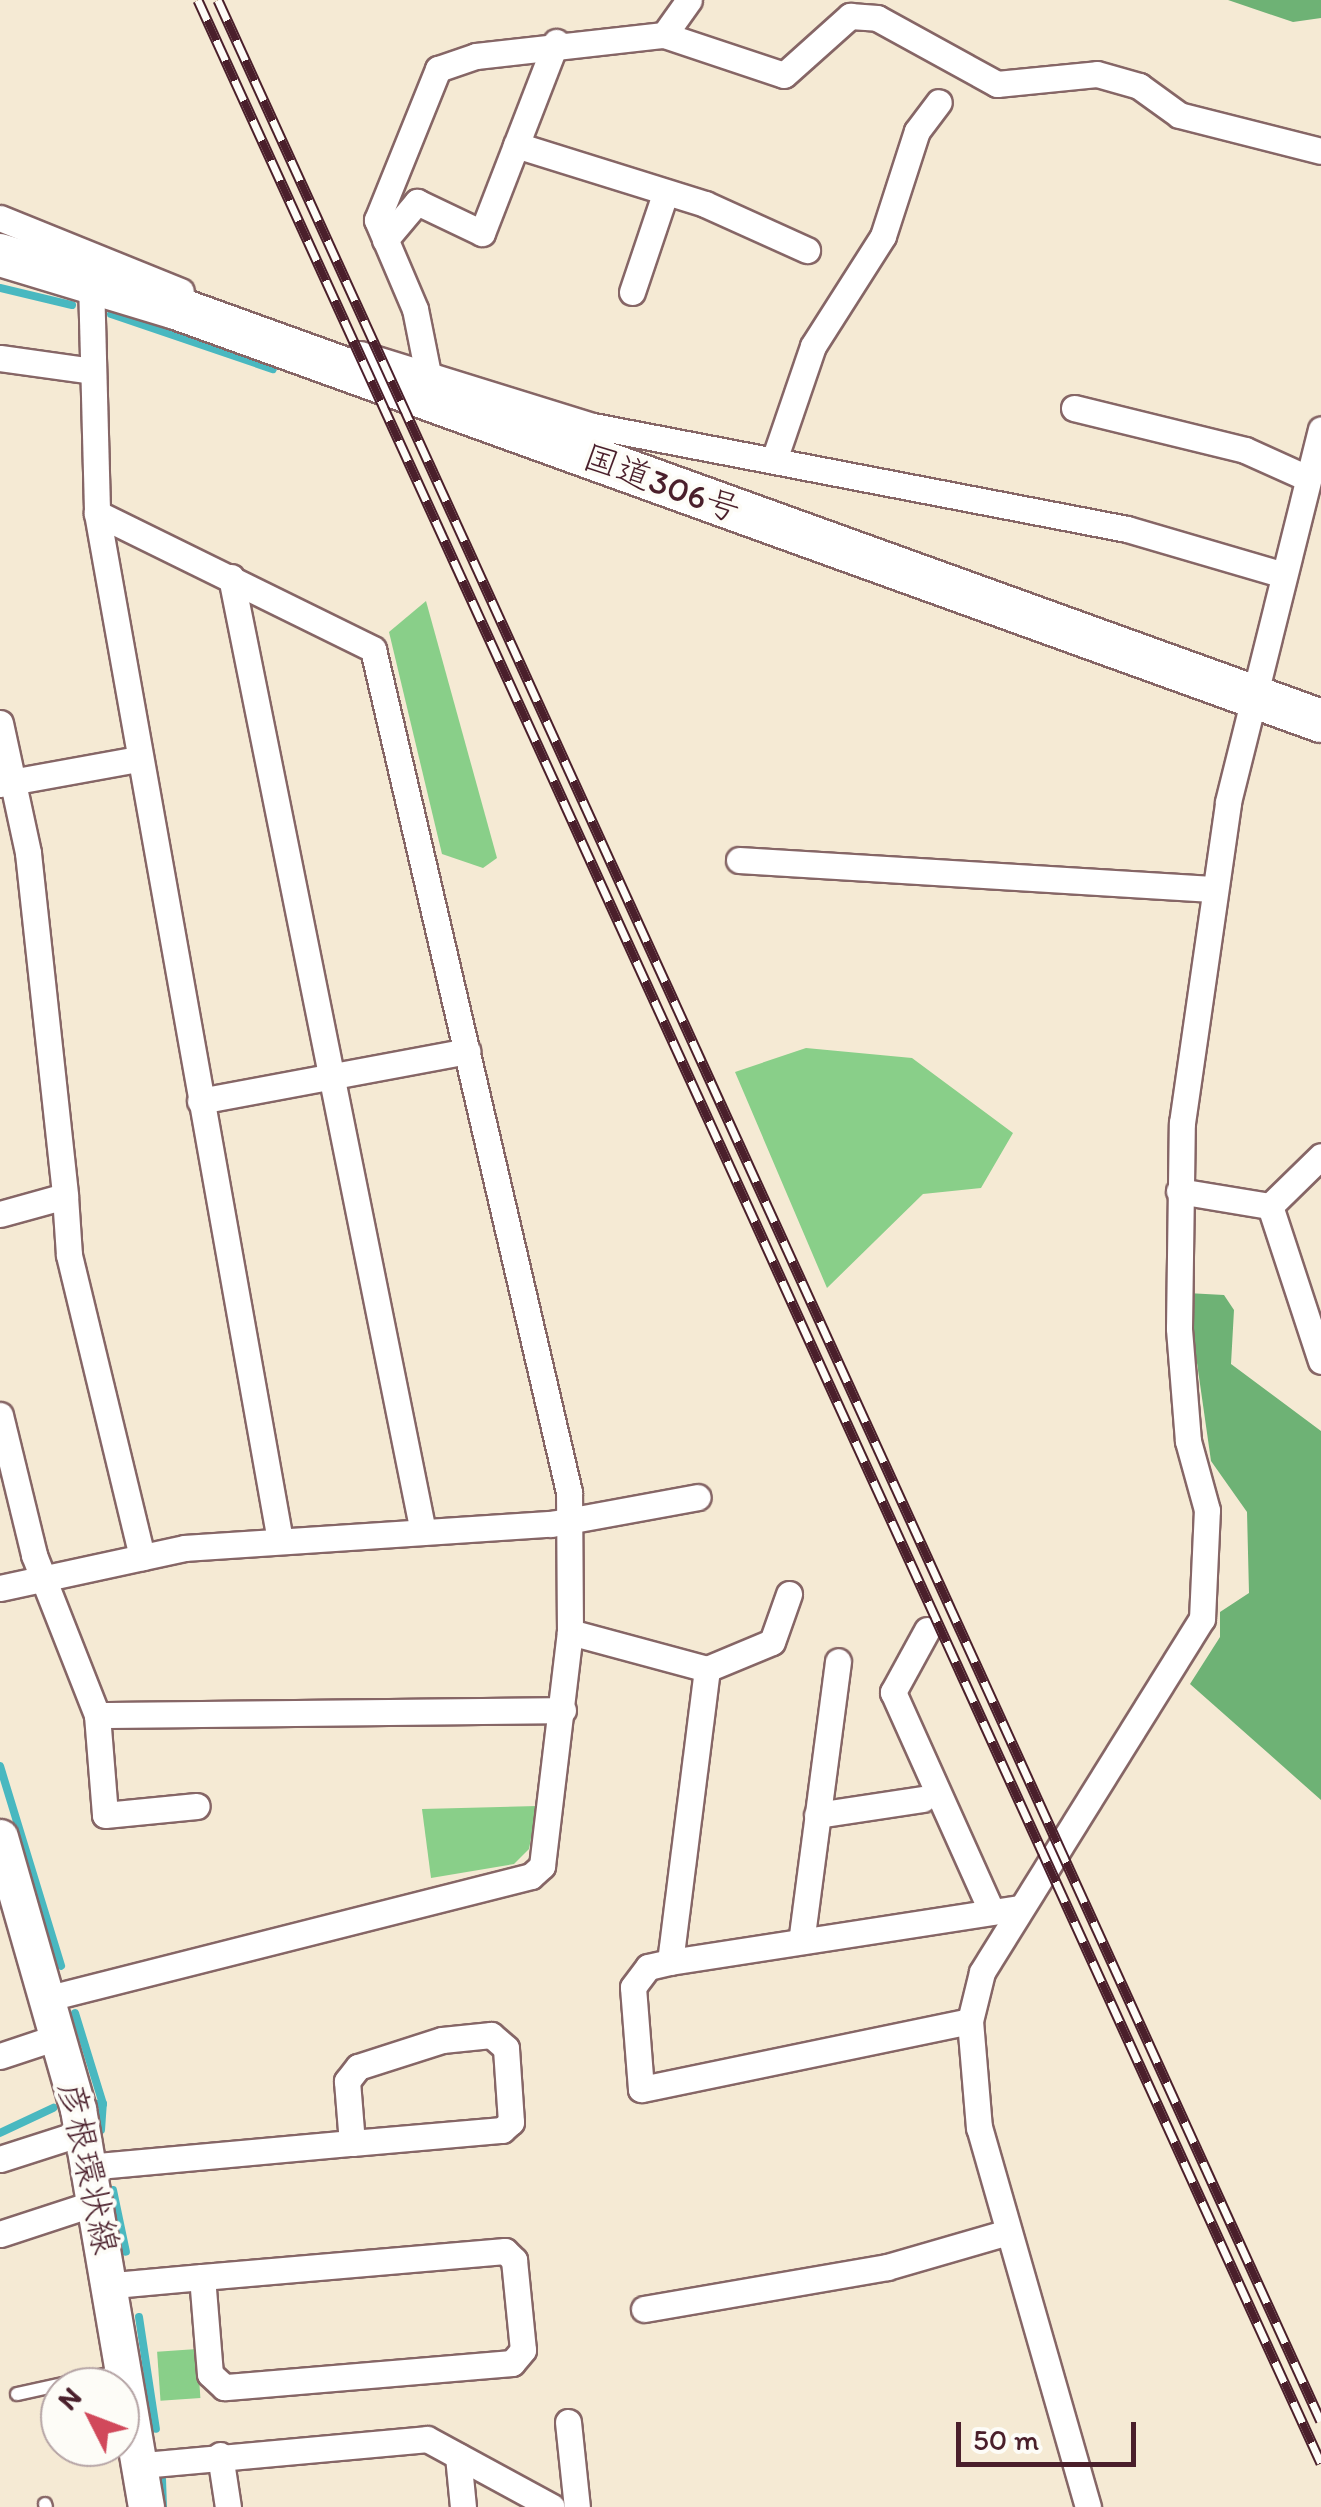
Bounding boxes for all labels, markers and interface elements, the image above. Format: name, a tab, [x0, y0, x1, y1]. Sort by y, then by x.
street label: 国道306号	[578, 435, 746, 531]
street label: 彦根環状線	[50, 2078, 128, 2258]
north arrow	[40, 2367, 140, 2467]
text: N	[50, 2380, 88, 2417]
scale bar	[961, 2402, 1141, 2464]
text: 50 m	[973, 2421, 1039, 2458]

